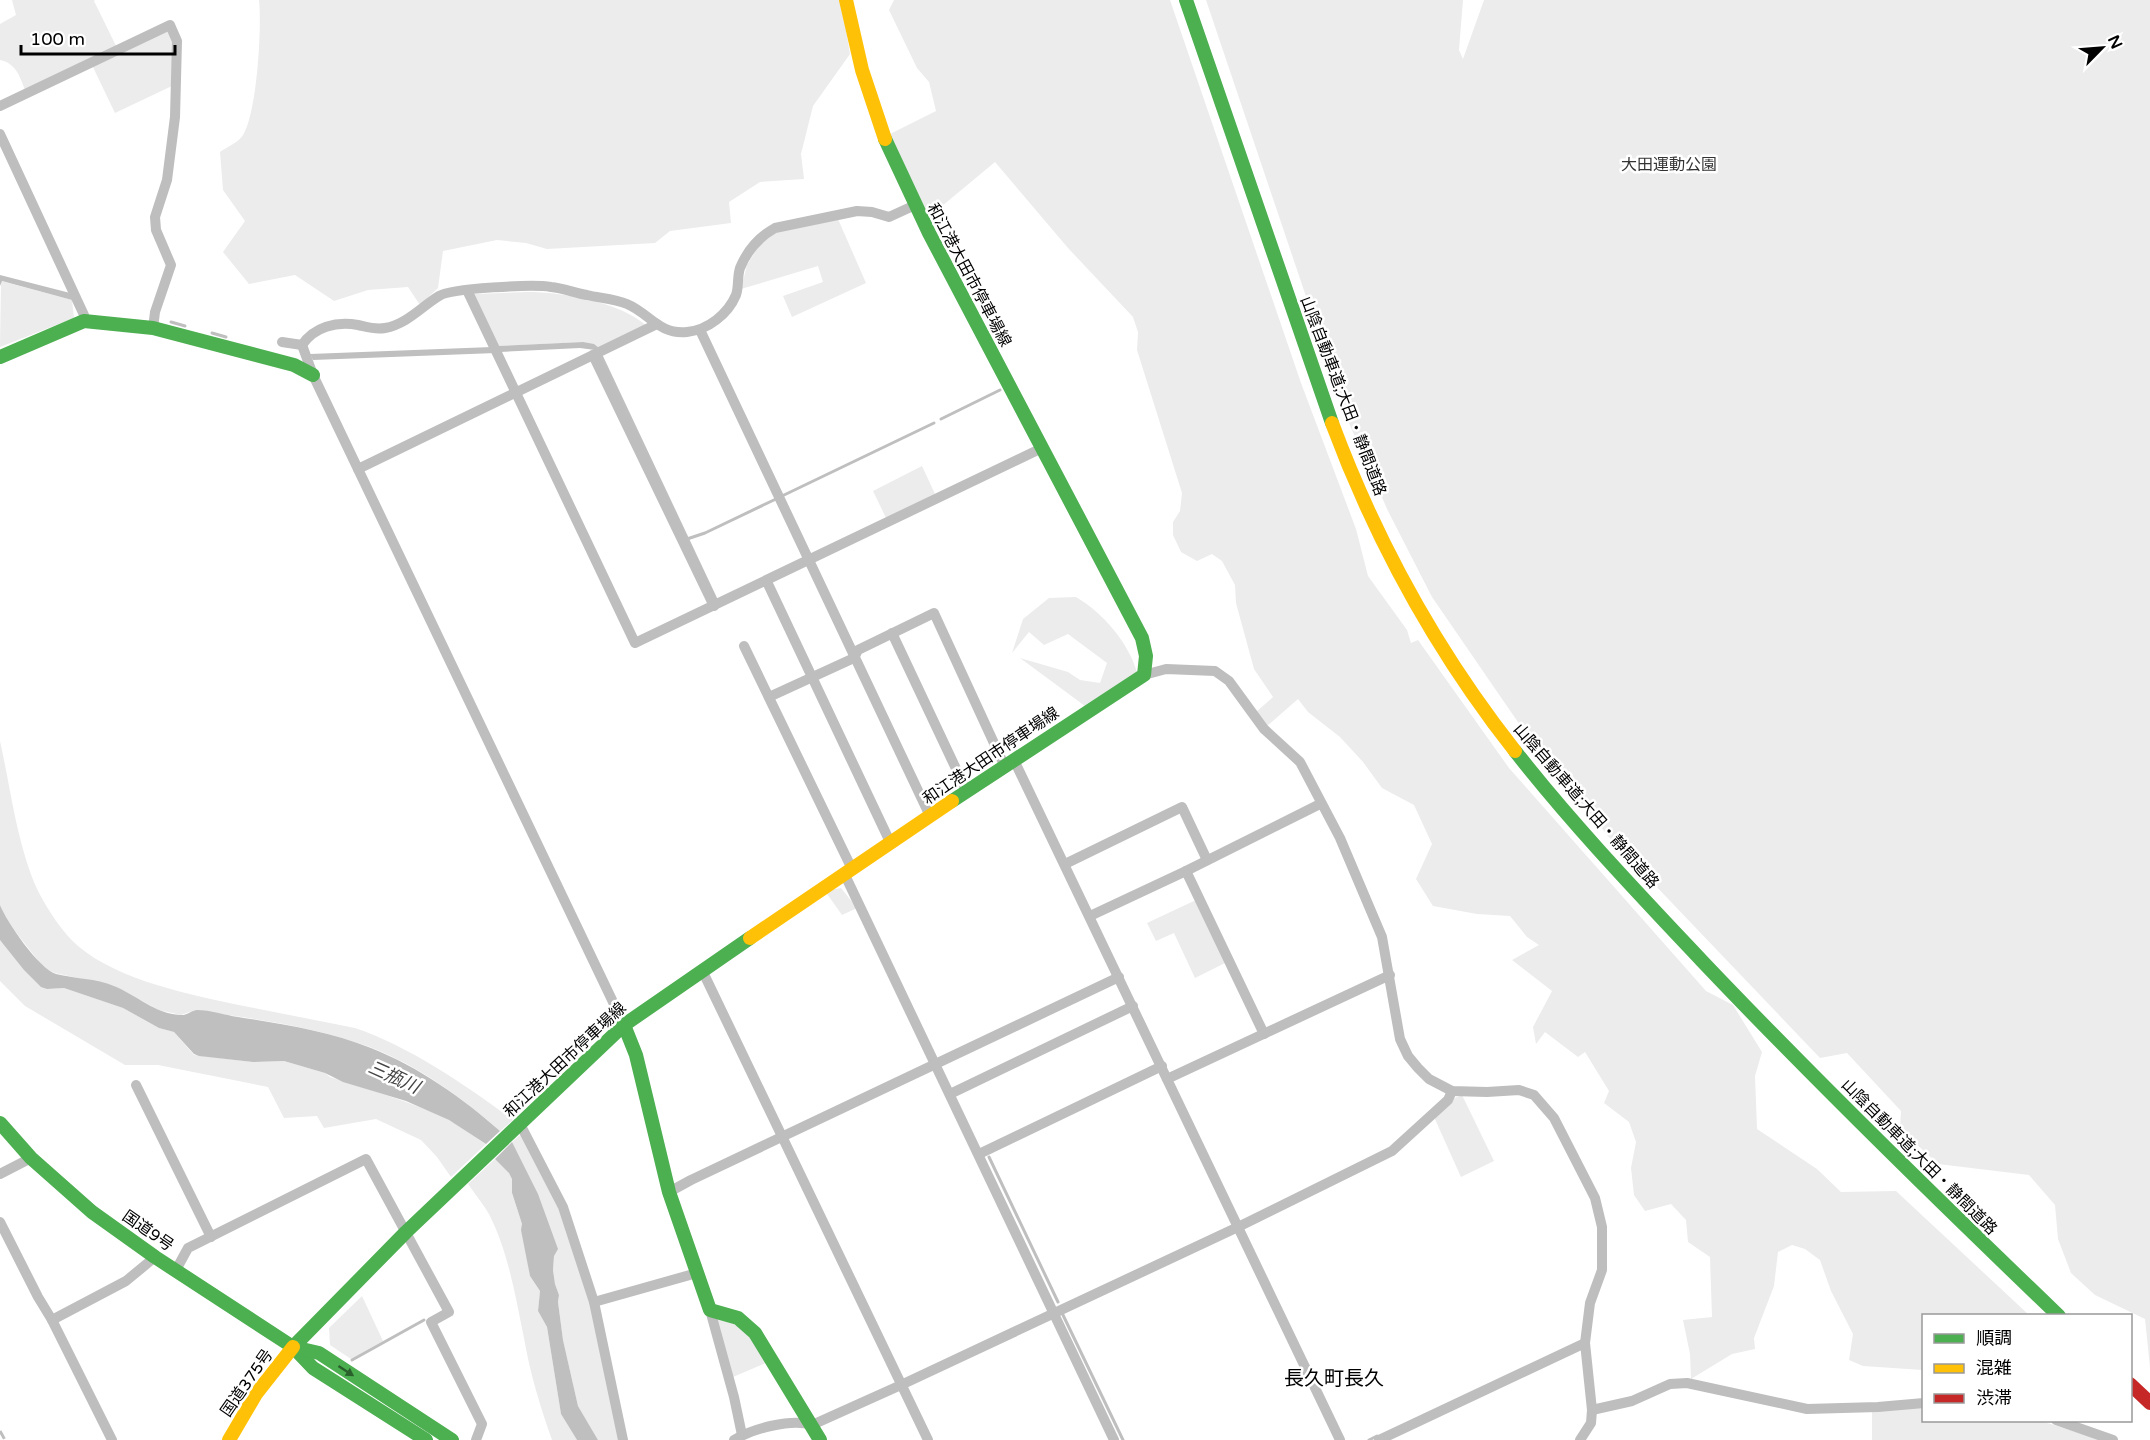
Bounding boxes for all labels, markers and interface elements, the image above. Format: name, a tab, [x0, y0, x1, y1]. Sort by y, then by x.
scale bar	[21, 18, 176, 56]
north arrow	[2072, 18, 2132, 78]
text: 100 m	[30, 28, 85, 50]
text: N	[2103, 32, 2126, 52]
park label: 大田運動公園	[1621, 155, 1717, 175]
street label: 和江港大田市停車場線	[923, 200, 1015, 350]
street label: 山陰自動車道;大田・静間道路	[1296, 293, 1390, 499]
street label: 和江港大田市停車場線	[919, 703, 1063, 809]
street label: 山陰自動車道;大田・静間道路	[1509, 719, 1663, 893]
street label: 和江港大田市停車場線	[500, 998, 630, 1122]
water label: 三瓶川	[365, 1056, 425, 1099]
street label: 山陰自動車道;大田・静間道路	[1837, 1075, 2001, 1239]
street label: 国道9号	[118, 1206, 178, 1256]
legend	[1922, 1314, 2132, 1422]
text: 順調	[1976, 1327, 2012, 1349]
street label: 国道375号	[216, 1345, 278, 1421]
text: 混雑	[1976, 1357, 2012, 1379]
one-way arrow	[338, 1365, 354, 1376]
district label: 長久町長久	[1284, 1367, 1384, 1391]
text: 渋滞	[1976, 1387, 2012, 1409]

